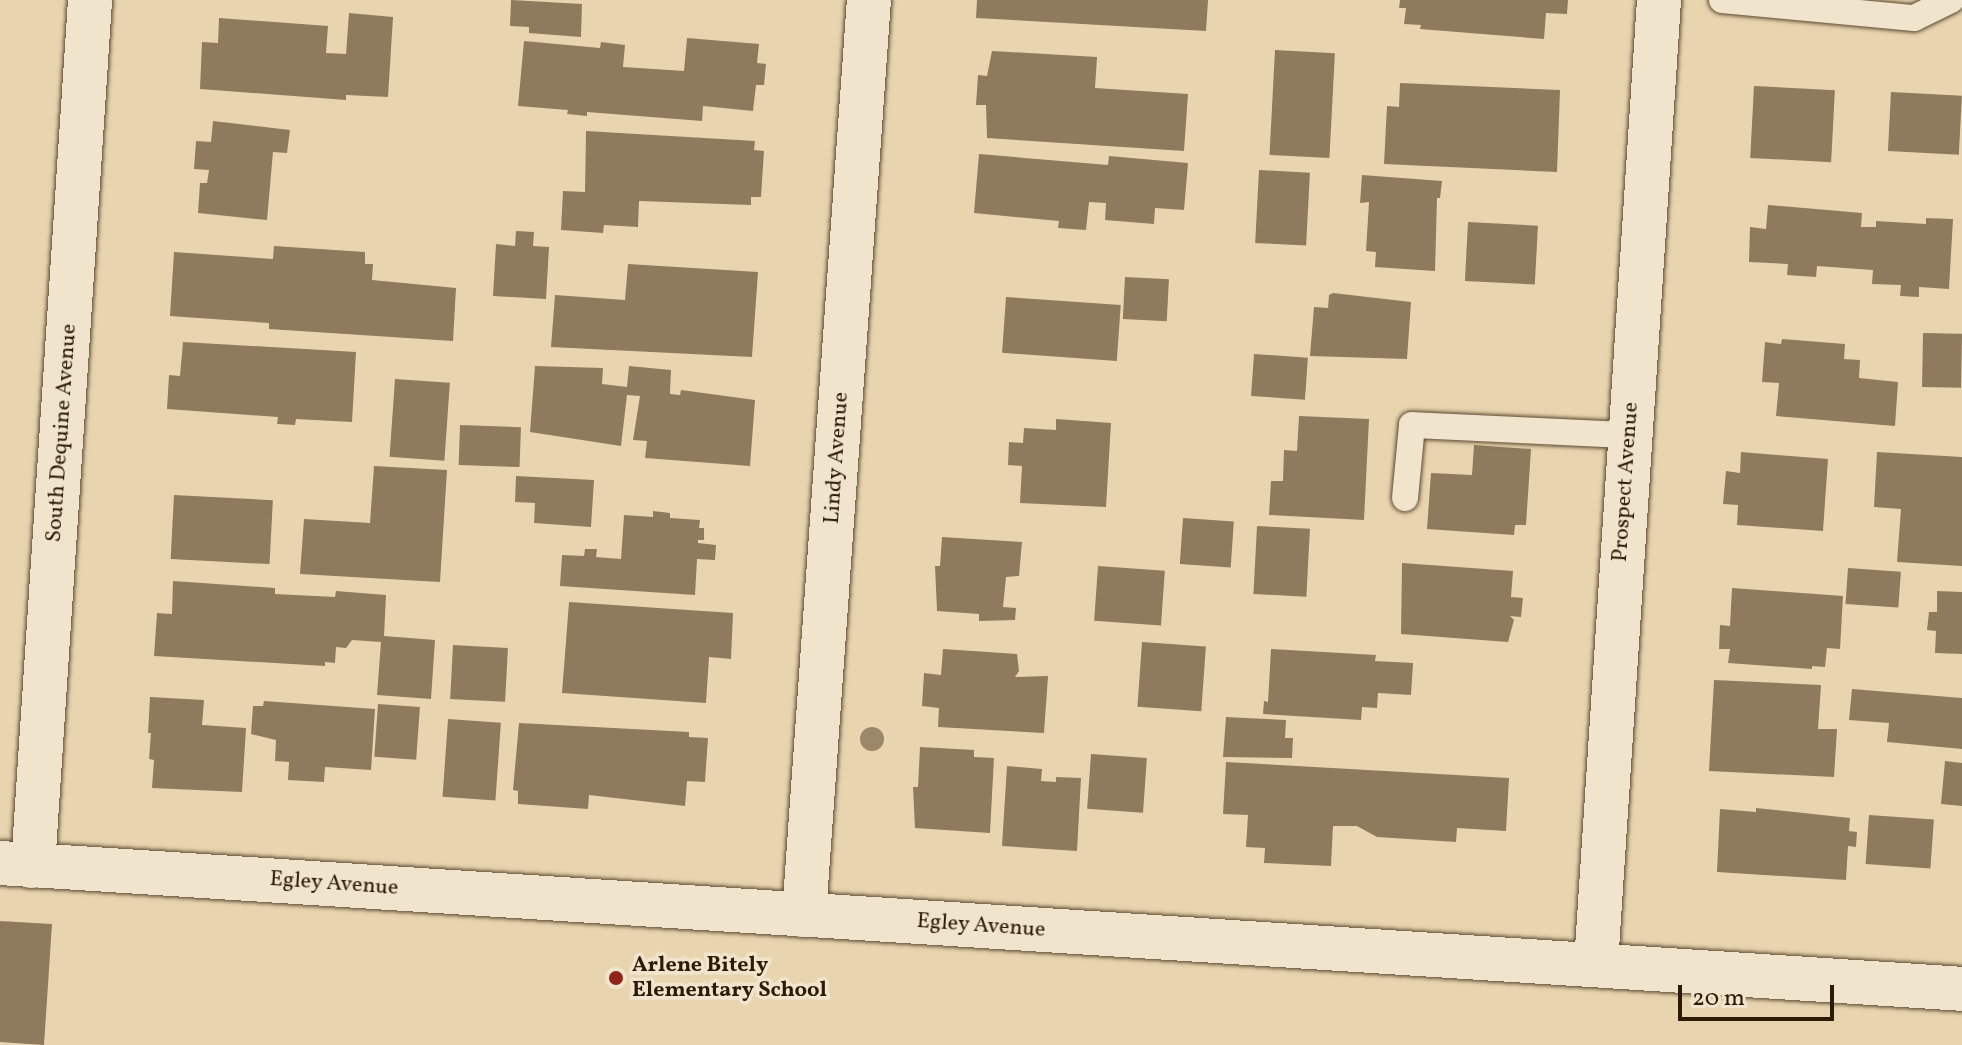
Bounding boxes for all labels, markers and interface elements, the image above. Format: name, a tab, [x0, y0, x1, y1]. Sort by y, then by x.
street label: South Dequine Avenue	[41, 323, 83, 543]
street label: Lindy Avenue	[819, 391, 855, 525]
street label: Prospect Avenue	[1607, 401, 1645, 563]
street label: Egley Avenue	[268, 866, 400, 902]
street label: Egley Avenue	[915, 908, 1047, 944]
place label: Arlene Bitely Elementary School	[632, 952, 827, 1004]
marker: Arlene Bitely Elementary School	[607, 969, 625, 987]
scale bar	[1682, 969, 1838, 1019]
text: 20 m	[1692, 982, 1745, 1016]

